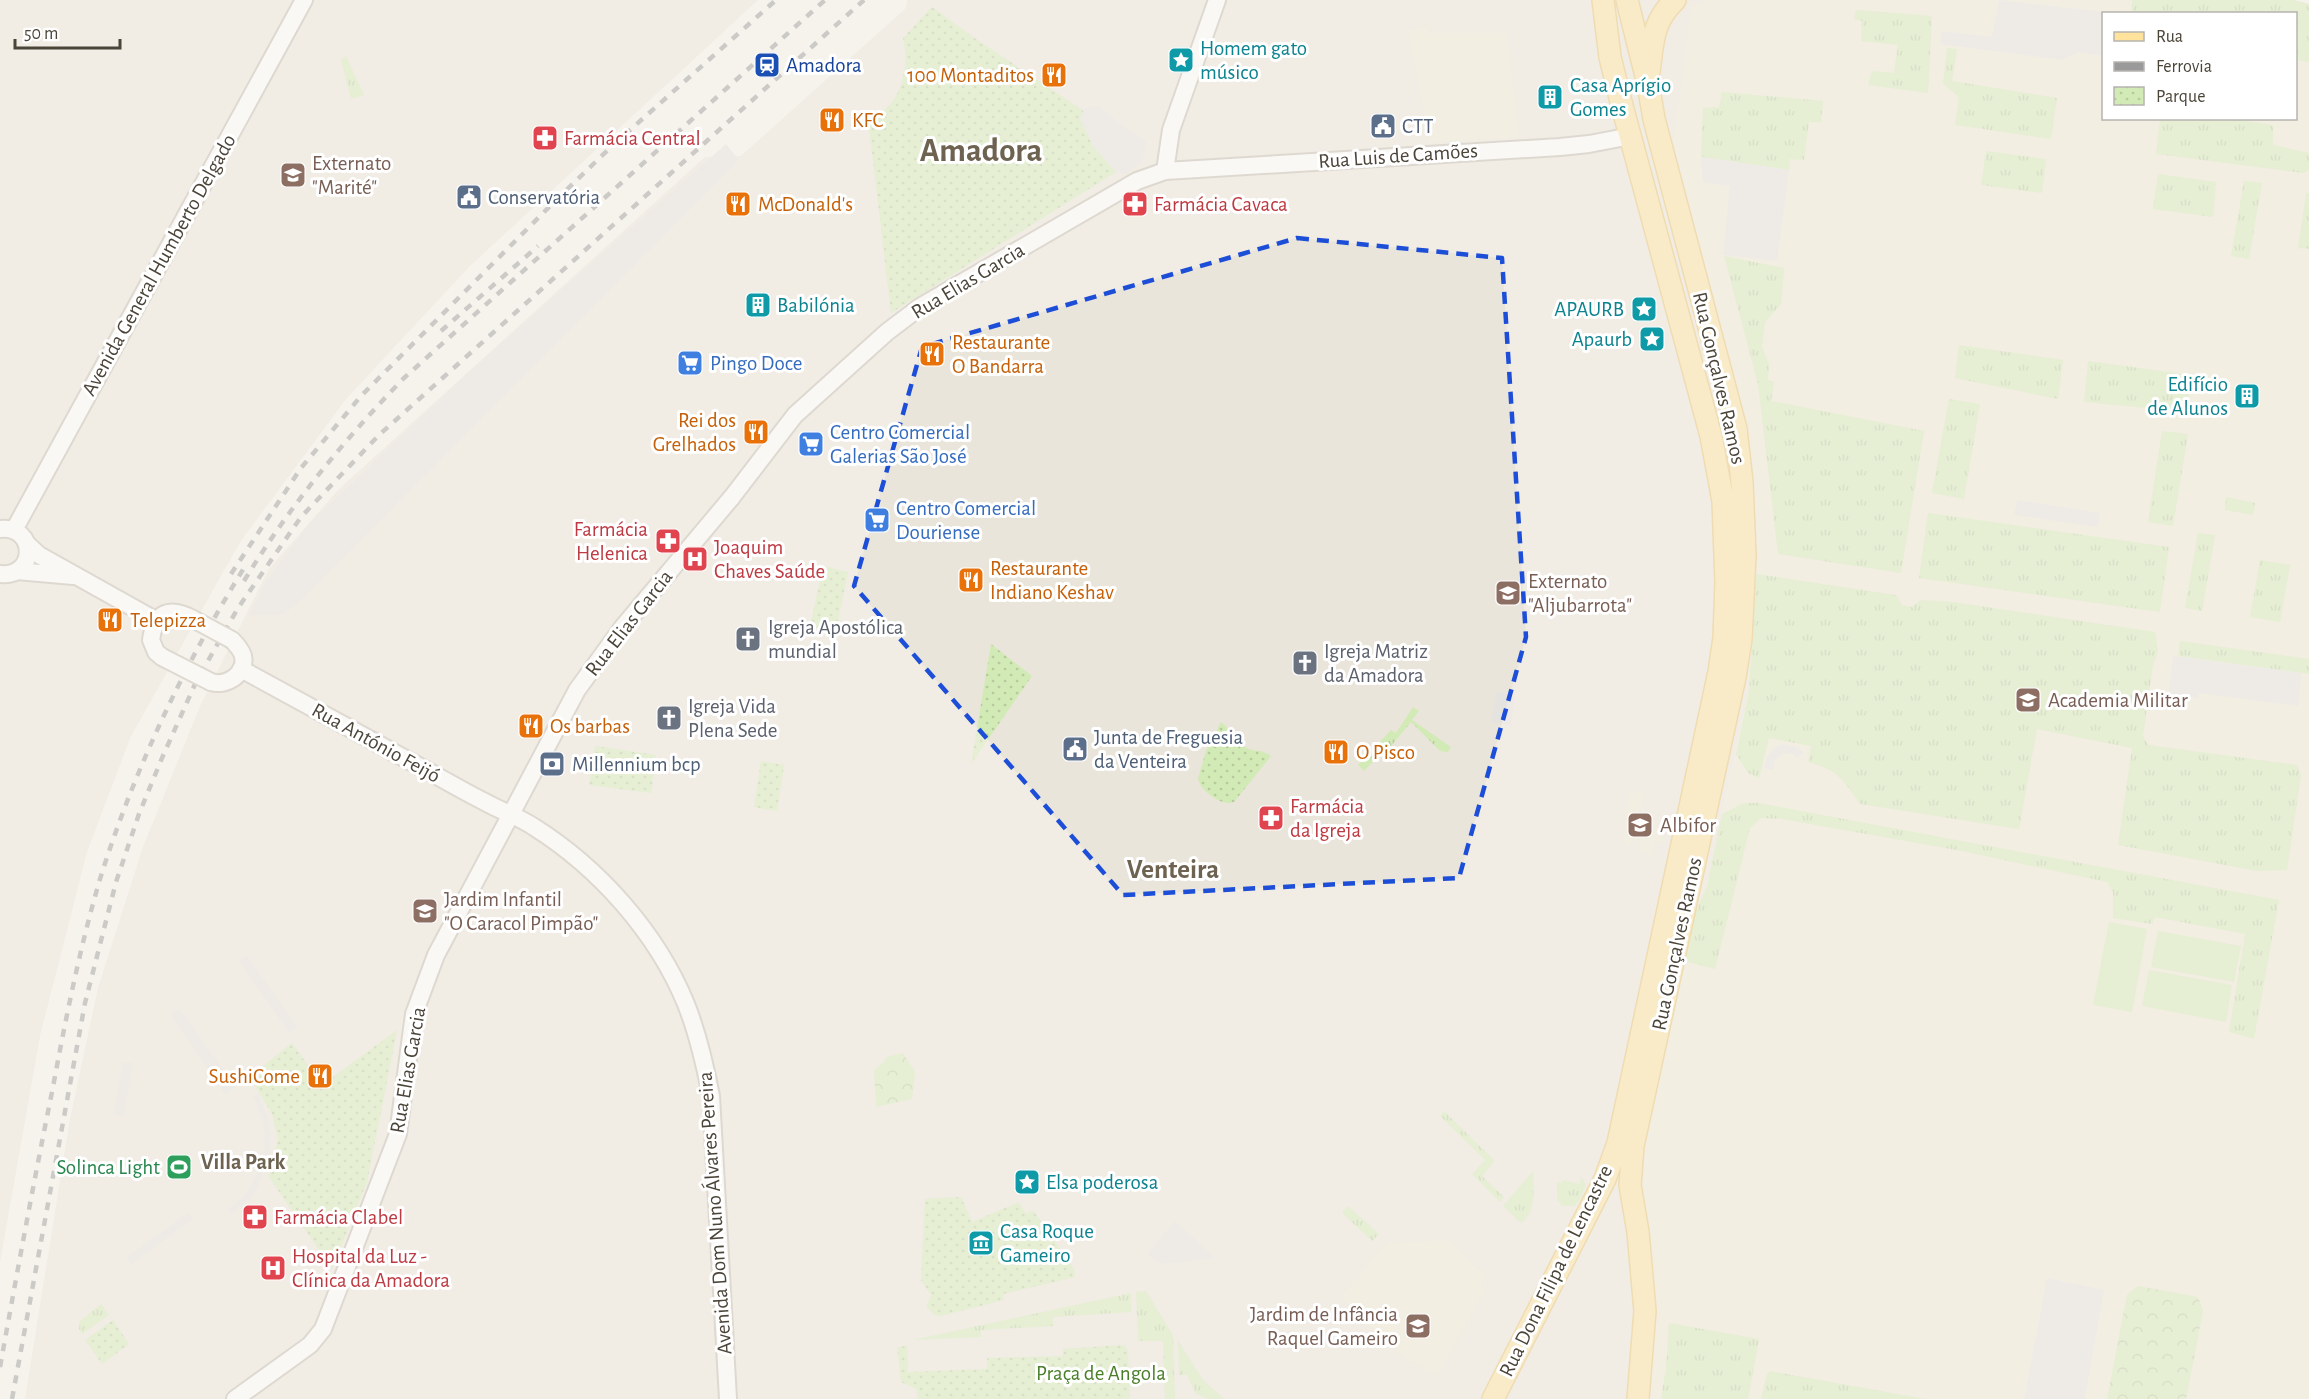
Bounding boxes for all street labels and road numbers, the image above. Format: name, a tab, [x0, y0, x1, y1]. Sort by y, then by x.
street label: Avenida General Humberto Delgado	[78, 131, 240, 399]
street label: Rua Luis de Camões	[1318, 140, 1478, 172]
street label: Rua Elias Garcia	[908, 239, 1028, 323]
street label: Rua Gonçalves Ramos	[1689, 290, 1749, 466]
street label: Rua Elias Garcia	[581, 566, 677, 680]
street label: Rua António Feijó	[308, 699, 444, 787]
street label: Rua Gonçalves Ramos	[1648, 856, 1706, 1032]
street label: Rua Elias Garcia	[387, 1005, 429, 1135]
street label: Avenida Dom Nuno Álvares Pereira	[693, 1070, 735, 1355]
street label: Rua Dona Filipa de Lencastre	[1496, 1162, 1616, 1380]

